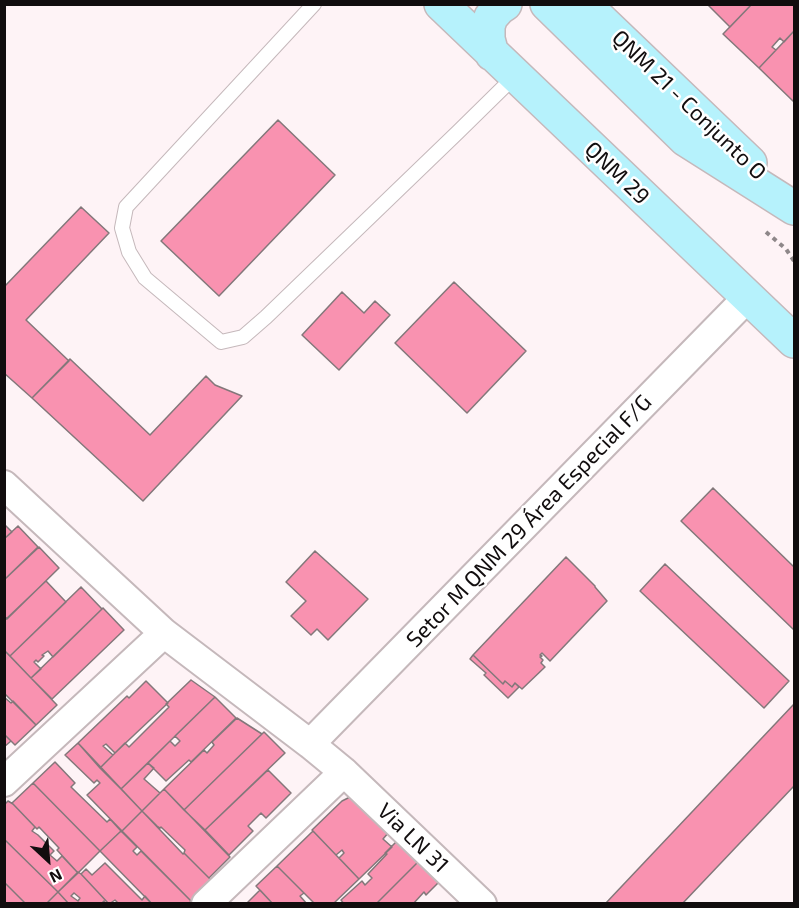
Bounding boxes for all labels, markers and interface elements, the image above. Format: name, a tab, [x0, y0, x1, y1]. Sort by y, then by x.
street label: QNM 21 - Conjunto O	[606, 25, 772, 185]
street label: QNM 29	[579, 136, 655, 210]
street label: Setor M QNM 29 Área Especial F/G	[401, 389, 657, 653]
street label: Via LN 31	[372, 798, 454, 878]
north arrow	[18, 830, 78, 890]
text: N	[47, 866, 65, 888]

